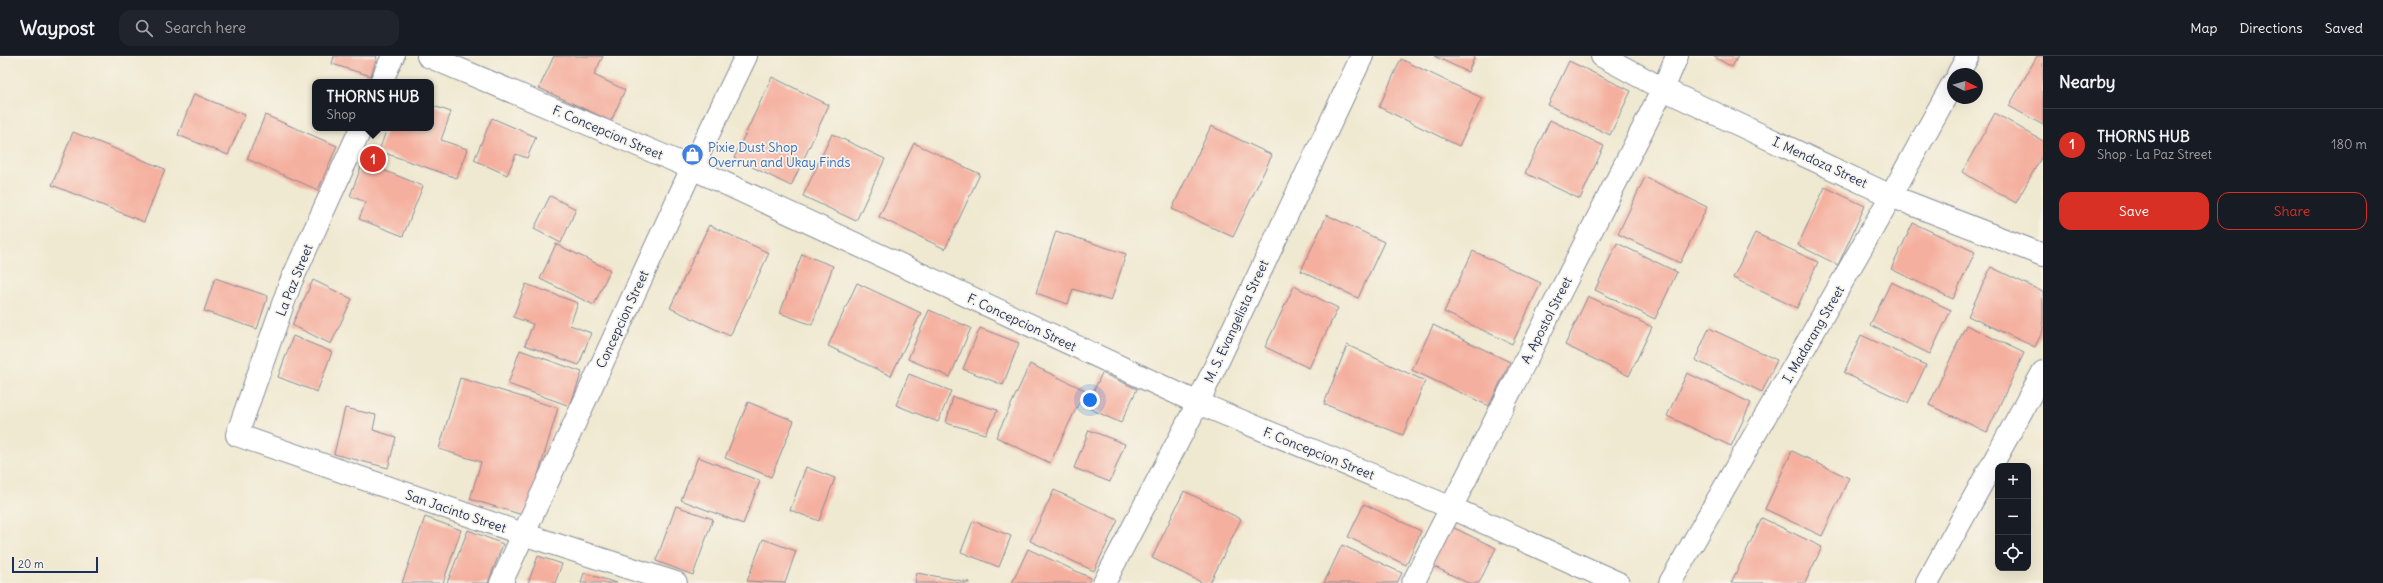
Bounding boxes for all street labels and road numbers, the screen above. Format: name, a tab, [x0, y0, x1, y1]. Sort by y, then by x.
street label: F. Concepcion Street	[550, 102, 666, 164]
street label: I. Mendoza Street	[1770, 133, 1870, 192]
street label: La Paz Street	[272, 241, 317, 319]
street label: M. S. Evangelista Street	[1201, 257, 1273, 385]
street label: Concepcion Street	[592, 267, 653, 371]
street label: A. Apostol Street	[1517, 273, 1576, 367]
street label: I. Madarang Street	[1779, 282, 1848, 386]
street label: F. Concepcion Street	[965, 290, 1080, 355]
street label: F. Concepcion Street	[1261, 423, 1377, 484]
street label: San Jacinto Street	[403, 486, 509, 537]

